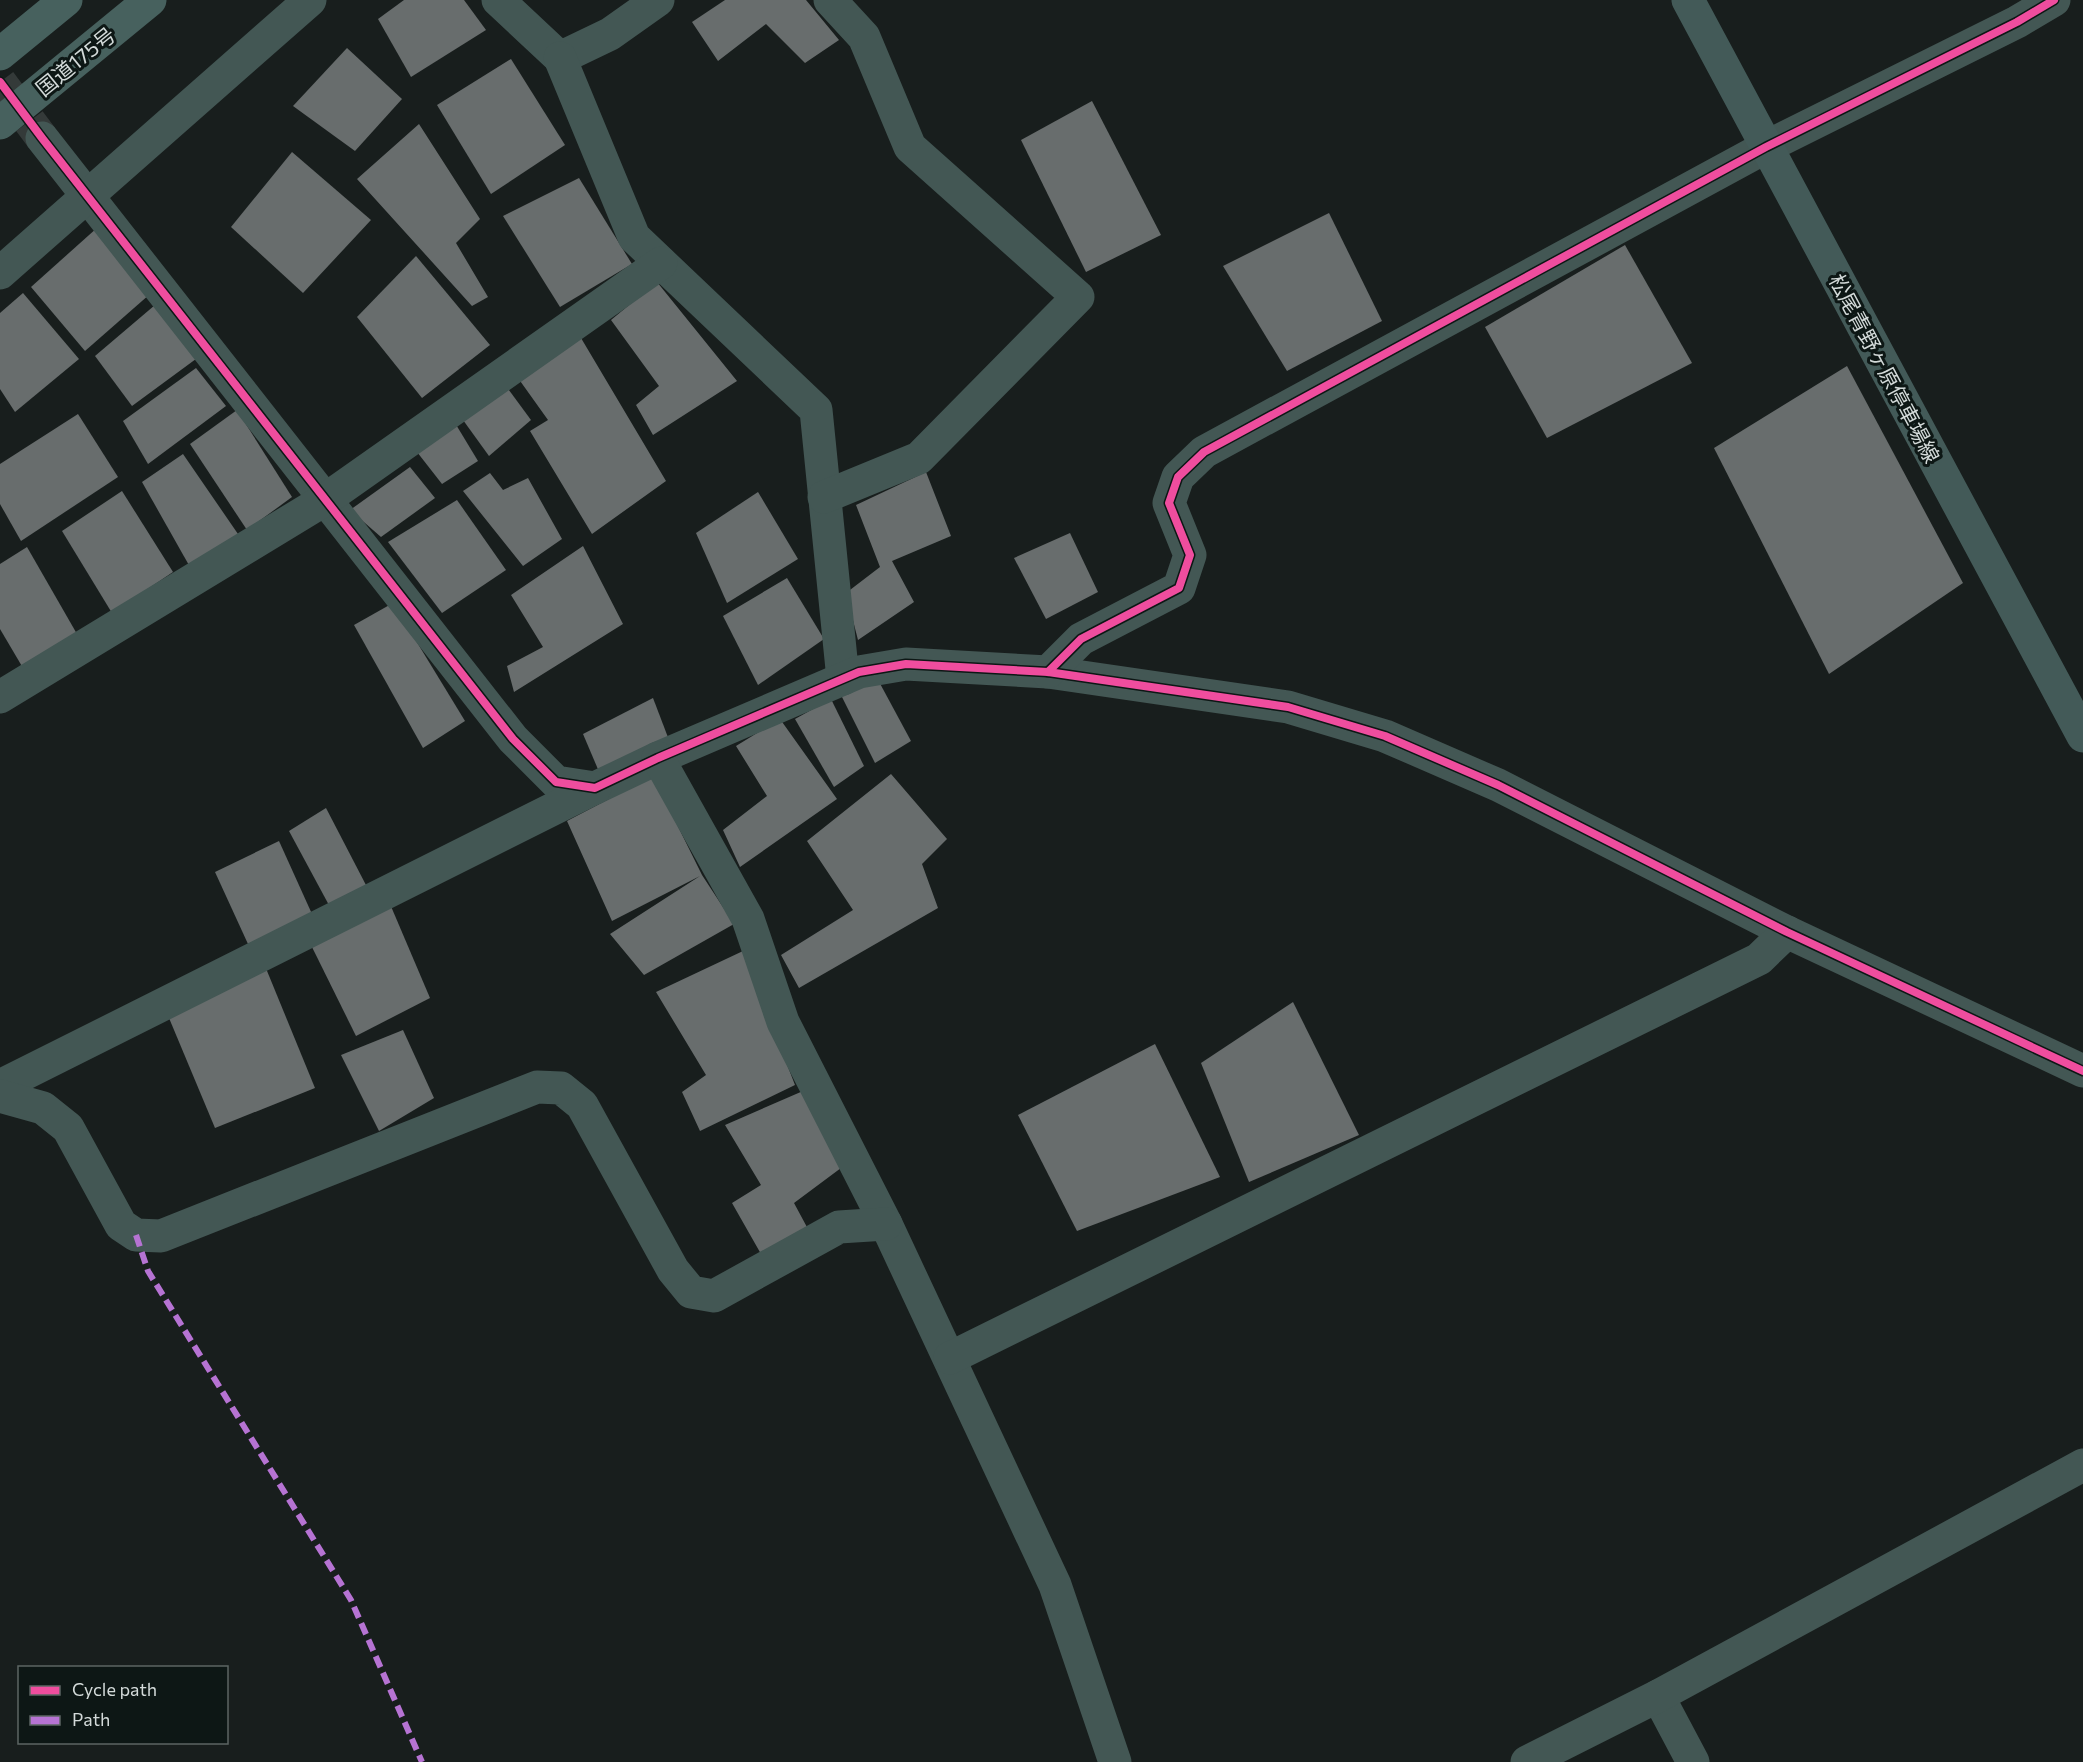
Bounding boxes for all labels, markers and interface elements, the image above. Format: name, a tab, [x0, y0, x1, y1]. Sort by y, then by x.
street label: 国道175号	[30, 21, 120, 101]
street label: 松尾青野ヶ原停車場線	[1825, 269, 1945, 467]
legend	[18, 1666, 228, 1744]
text: Cycle path	[72, 1678, 157, 1700]
text: Path	[72, 1708, 110, 1730]

